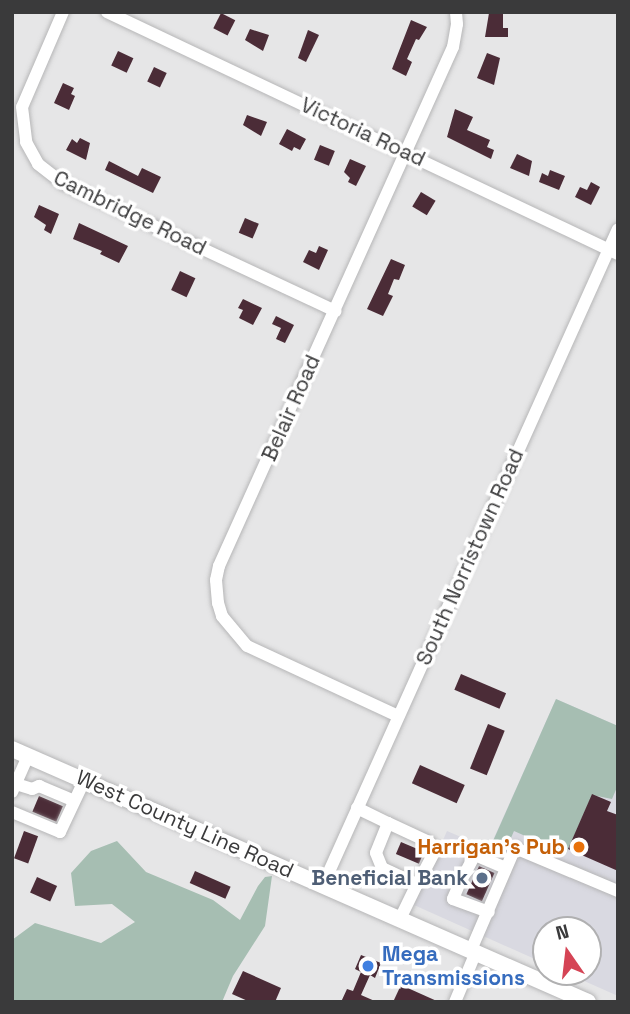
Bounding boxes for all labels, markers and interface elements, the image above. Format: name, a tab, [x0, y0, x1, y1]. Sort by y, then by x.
street label: Victoria Road	[297, 92, 429, 172]
street label: Cambridge Road	[50, 165, 210, 261]
street label: Belair Road	[256, 351, 326, 465]
street label: South Norristown Road	[411, 445, 529, 669]
street label: West County Line Road	[73, 765, 297, 883]
place label: Harrigan's Pub	[417, 834, 565, 860]
marker: Harrigan's Pub	[571, 839, 587, 855]
place label: Beneficial Bank	[311, 865, 468, 891]
marker: Beneficial Bank	[474, 870, 490, 886]
north arrow	[532, 916, 602, 986]
text: N	[553, 918, 571, 946]
place label: Mega Transmissions	[382, 941, 525, 991]
marker: Mega Transmissions	[360, 958, 376, 974]

